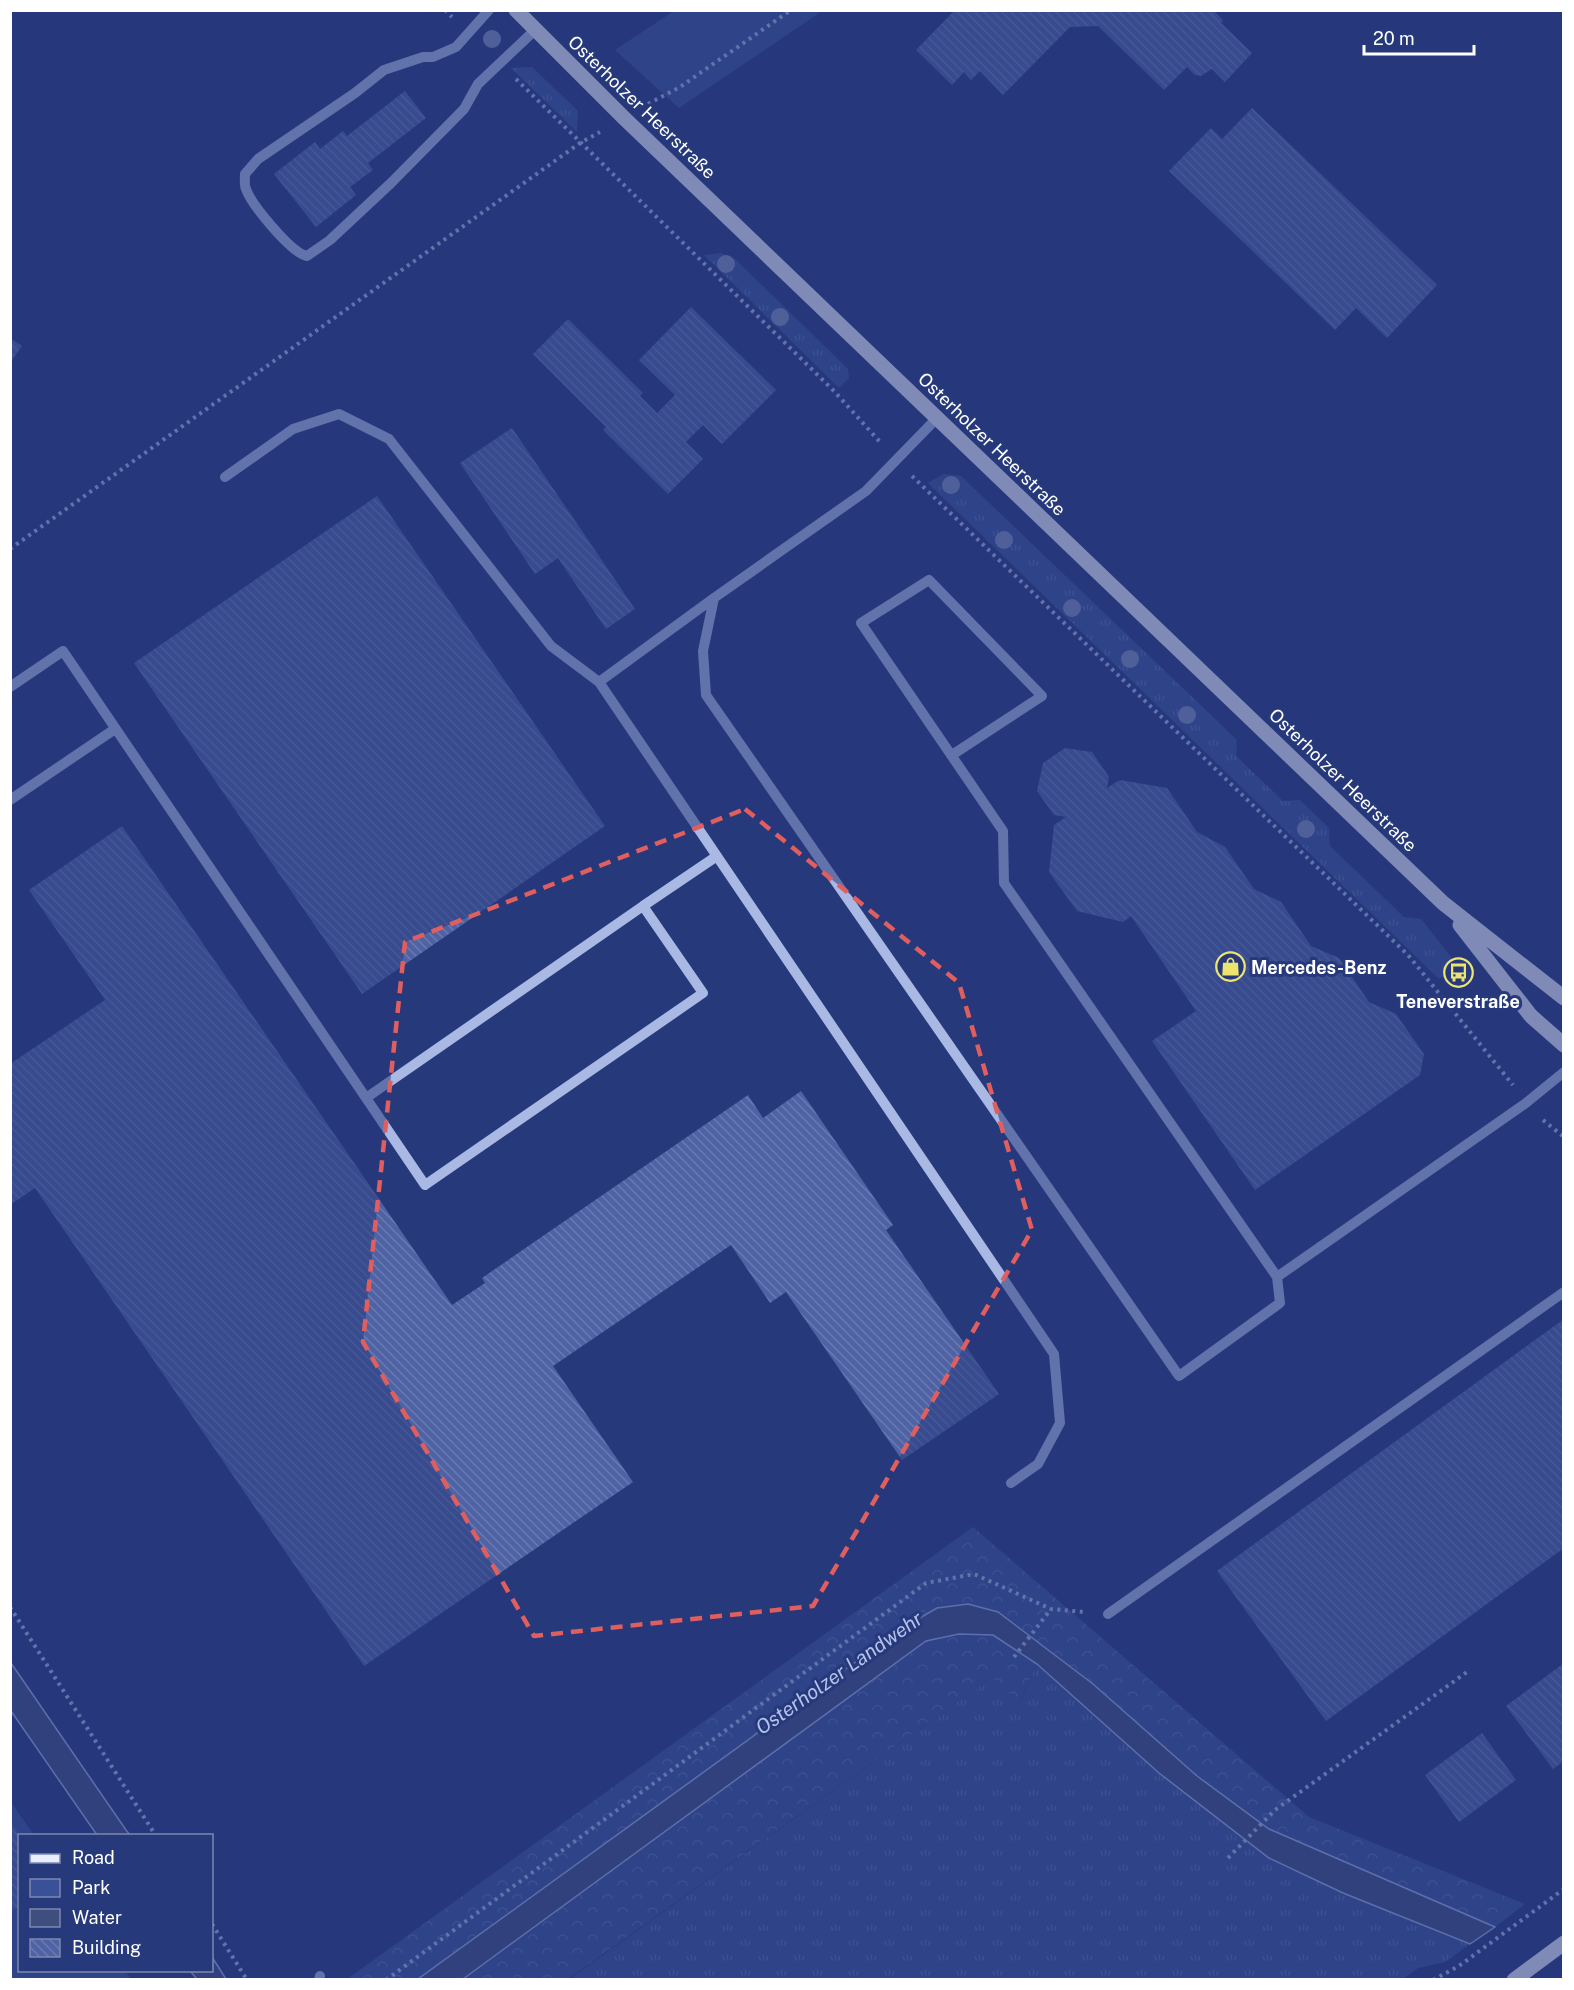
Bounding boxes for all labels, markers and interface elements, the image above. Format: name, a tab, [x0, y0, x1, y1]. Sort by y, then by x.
scale bar	[1364, 18, 1474, 56]
text: 20 m	[1373, 28, 1415, 49]
street label: Osterholzer Heerstraße	[564, 31, 720, 183]
street label: Osterholzer Heerstraße	[914, 368, 1070, 520]
street label: Osterholzer Heerstraße	[1265, 704, 1421, 856]
shop icon: Mercedes-Benz	[1214, 951, 1246, 983]
bus stop icon: Teneverstraße	[1442, 956, 1474, 988]
place label: Mercedes-Benz	[1251, 957, 1386, 978]
place label: Teneverstraße	[1396, 991, 1520, 1012]
water label: Osterholzer Landwehr	[751, 1606, 927, 1740]
legend	[18, 1834, 213, 1972]
text: Road	[72, 1847, 115, 1868]
text: Park	[72, 1877, 110, 1898]
text: Water	[72, 1907, 122, 1928]
text: Building	[72, 1937, 141, 1958]

